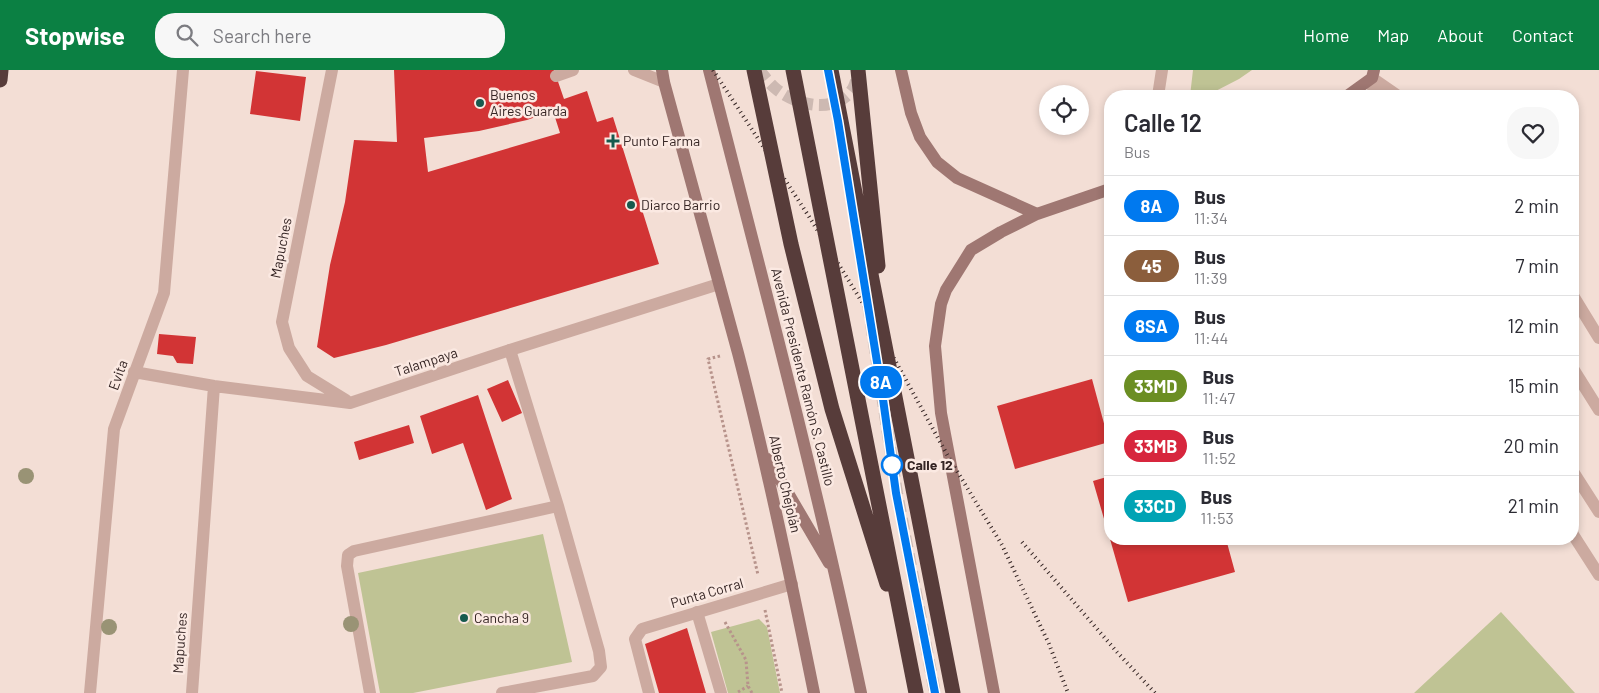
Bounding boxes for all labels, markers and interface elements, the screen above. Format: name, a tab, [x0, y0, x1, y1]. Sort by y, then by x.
search box	[155, 13, 505, 58]
text: Stopwise	[25, 21, 125, 50]
icon: search	[173, 21, 201, 49]
text: Search here	[213, 24, 312, 47]
text: Home	[1303, 24, 1349, 46]
text: Map	[1377, 24, 1409, 46]
text: About	[1437, 24, 1484, 46]
text: Contact	[1512, 24, 1574, 46]
map controls	[1039, 85, 1089, 135]
button: locate	[1039, 85, 1089, 135]
place label: Buenos Aires Guarda	[490, 86, 567, 119]
marker: Buenos Aires Guarda	[474, 97, 486, 109]
button: heart	[1507, 107, 1559, 159]
text: Calle 12	[1124, 108, 1202, 137]
place label: Punto Farma	[623, 132, 700, 149]
marker: Punto Farma	[607, 135, 619, 147]
text: Bus	[1124, 142, 1150, 161]
text: Bus	[1194, 185, 1226, 208]
text: 2 min	[1514, 194, 1559, 217]
text: 8A	[1141, 195, 1162, 217]
place label: Diarco Barrio	[641, 196, 720, 213]
marker: Diarco Barrio	[625, 199, 637, 211]
text: 11:34	[1194, 208, 1228, 227]
street label: Mapuches	[266, 216, 295, 280]
text: Bus	[1194, 245, 1226, 268]
text: 7 min	[1515, 254, 1559, 277]
text: 45	[1141, 255, 1162, 277]
street label: Avenida Presidente Ramón S. Castillo	[768, 266, 839, 488]
text: 11:39	[1194, 268, 1227, 287]
text: Bus	[1194, 305, 1226, 328]
text: 12 min	[1508, 314, 1559, 337]
text: 8SA	[1135, 315, 1168, 337]
text: 11:44	[1194, 328, 1228, 347]
street label: Talampaya	[392, 343, 459, 380]
street label: Evita	[104, 357, 131, 392]
text: Bus	[1202, 365, 1234, 388]
line badge: 8A	[858, 366, 904, 398]
text: 8A	[870, 371, 892, 393]
text: 15 min	[1508, 374, 1559, 397]
text: 33MD	[1134, 375, 1177, 397]
text: 11:47	[1202, 388, 1235, 407]
text: Bus	[1202, 425, 1234, 448]
street label: Alberto Chejolán	[766, 433, 805, 534]
text: 20 min	[1503, 434, 1559, 457]
text: 33MB	[1134, 435, 1177, 457]
text: 11:52	[1202, 448, 1236, 467]
marker: Calle 12	[881, 454, 903, 476]
place label: Calle 12	[907, 456, 953, 473]
text: Bus	[1201, 485, 1232, 508]
text: 21 min	[1508, 494, 1559, 517]
text: 33CD	[1134, 495, 1176, 517]
text: 11:53	[1201, 508, 1234, 527]
street label: Punta Corral	[668, 574, 745, 611]
place label: Cancha 9	[474, 609, 529, 626]
street label: Mapuches	[169, 612, 190, 674]
marker: Cancha 9	[458, 612, 470, 624]

